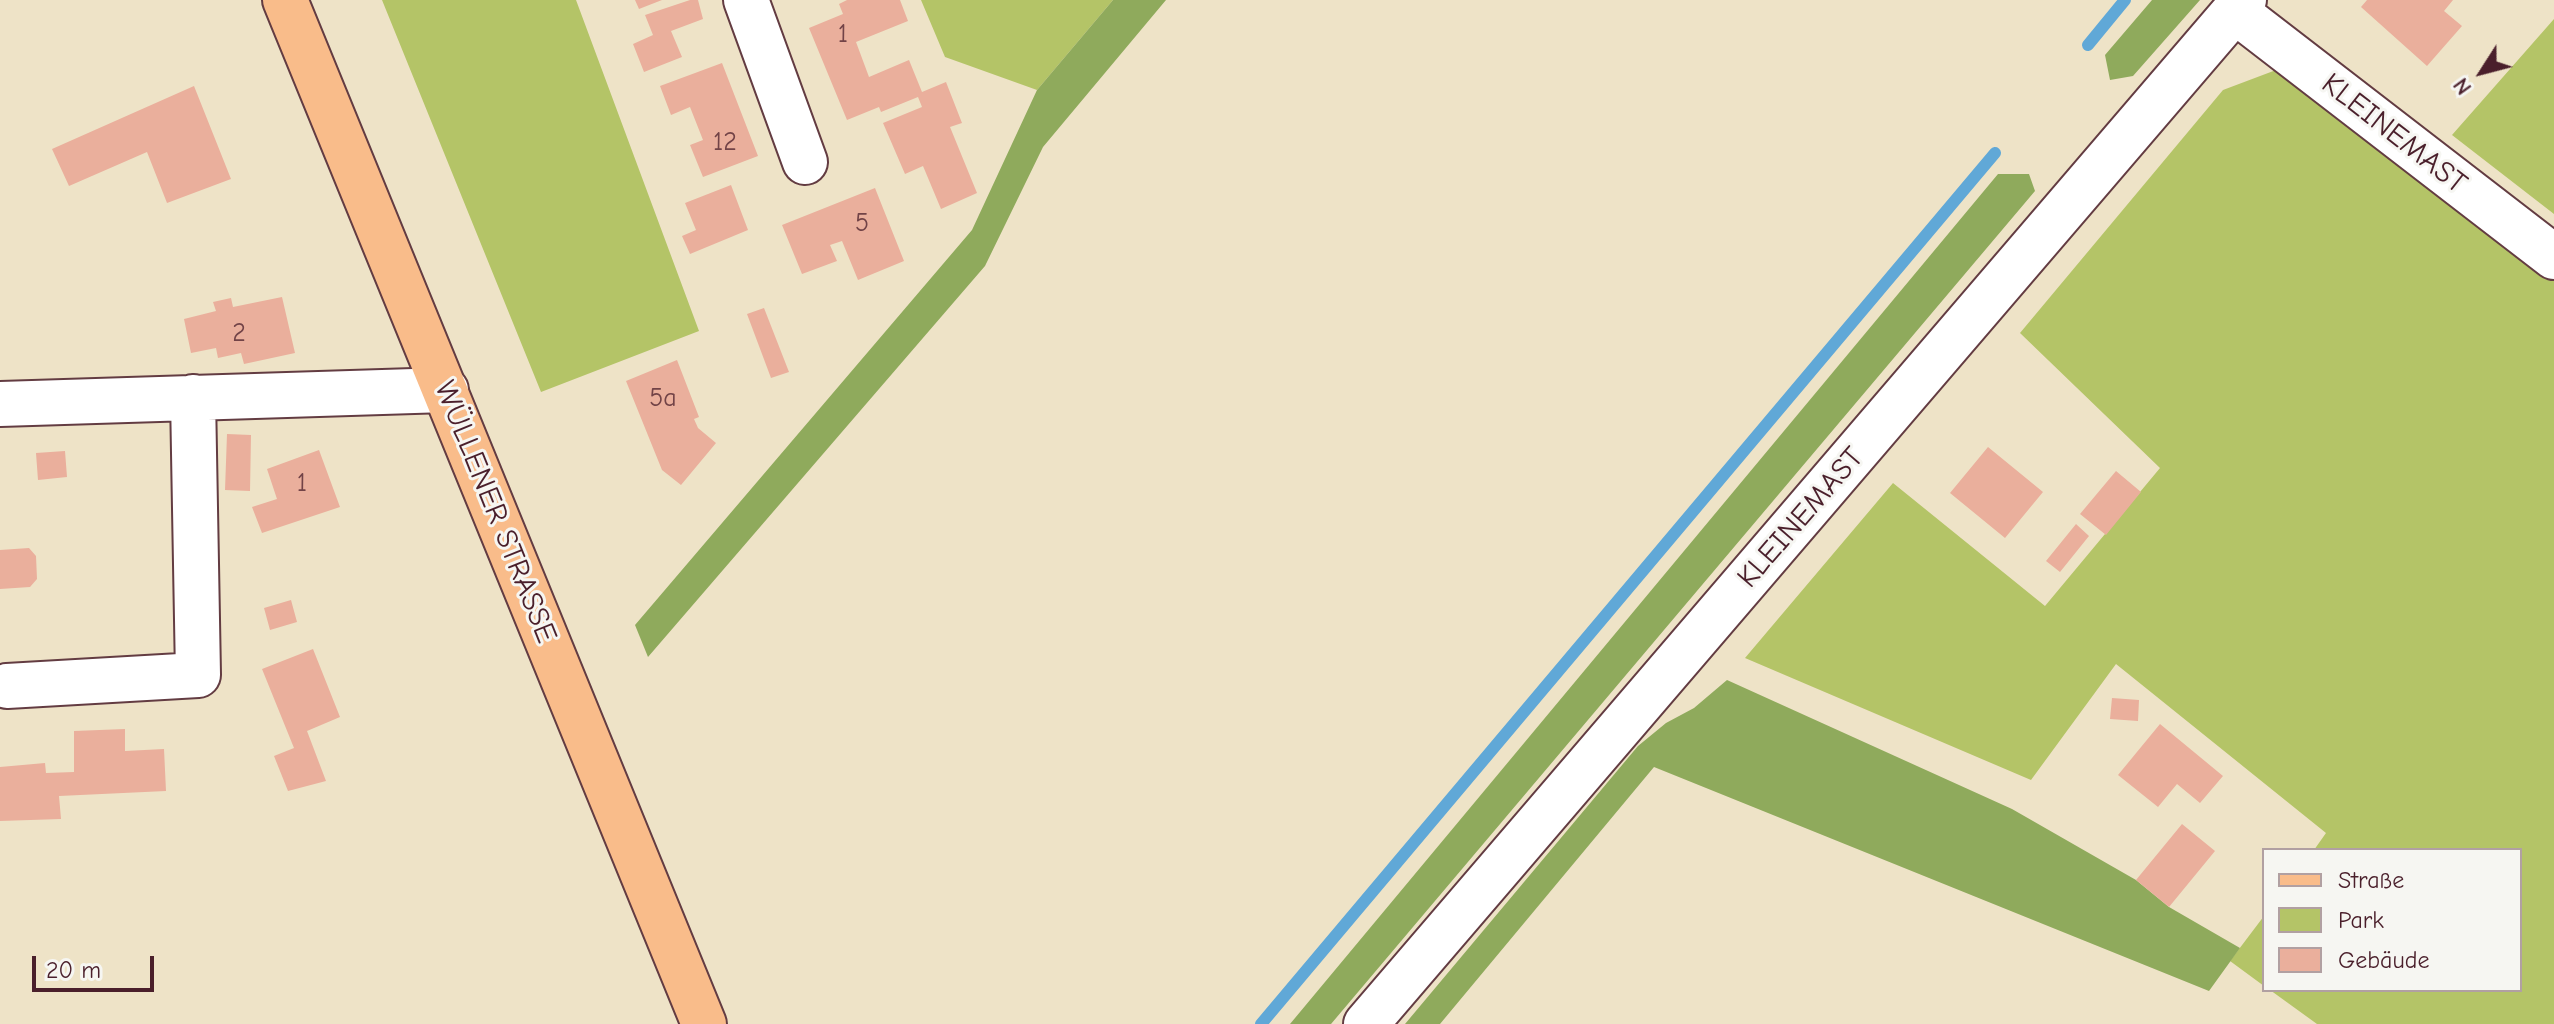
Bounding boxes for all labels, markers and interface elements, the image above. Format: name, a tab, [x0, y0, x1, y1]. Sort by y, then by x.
house number: 1	[838, 19, 848, 51]
north arrow	[2442, 32, 2522, 112]
street label: KLEINEMAST	[2314, 66, 2474, 202]
house number: 12	[713, 127, 737, 159]
house number: 5	[855, 208, 869, 240]
house number: 2	[232, 318, 246, 350]
street label: WÜLLENER STRASSE	[426, 376, 564, 648]
house number: 5a	[649, 383, 677, 415]
street label: KLEINEMAST	[1730, 440, 1872, 596]
house number: 1	[297, 468, 307, 500]
legend	[2262, 848, 2522, 992]
text: Straße	[2338, 866, 2404, 894]
text: Park	[2338, 906, 2384, 934]
scale bar	[36, 940, 158, 990]
text: Gebäude	[2338, 946, 2429, 974]
text: 20 m	[46, 956, 101, 984]

